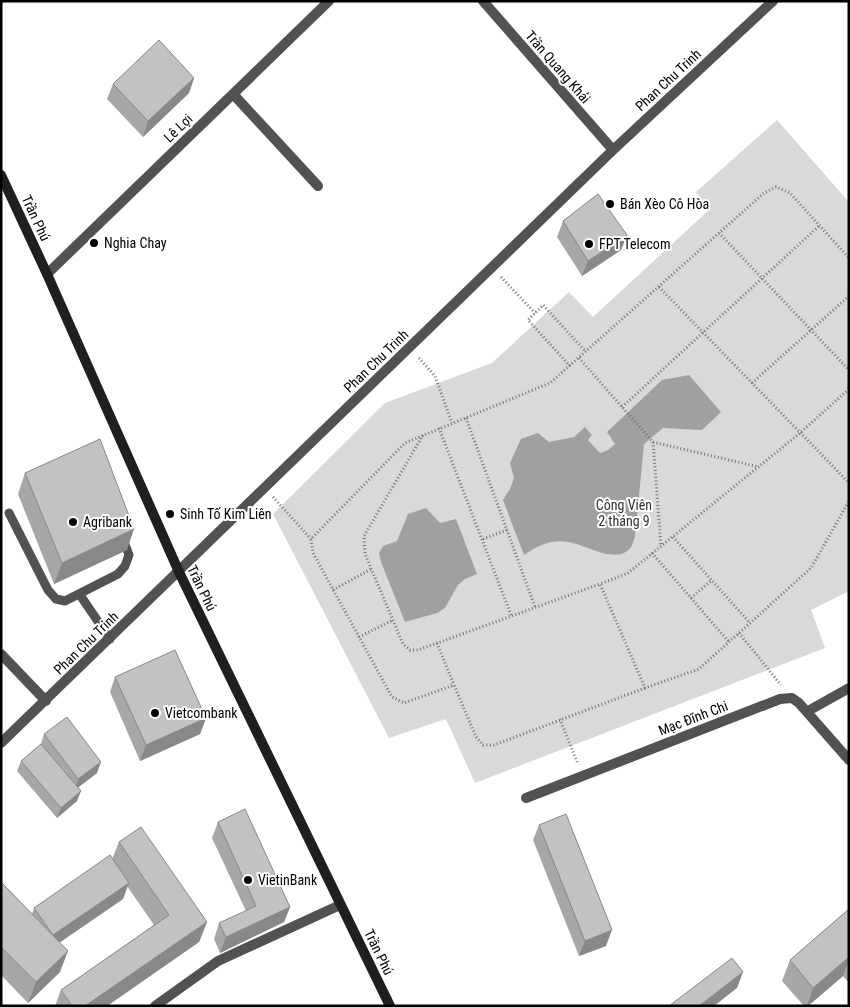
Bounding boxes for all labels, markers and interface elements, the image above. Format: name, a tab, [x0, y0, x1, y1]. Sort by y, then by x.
street label: Trần Quang Khải	[522, 28, 594, 106]
street label: Phan Chu Trinh	[632, 46, 704, 114]
street label: Lê Lợi	[160, 111, 196, 145]
street label: Trần Phú	[18, 193, 54, 243]
place label: Bán Xèo Cô Hòa	[620, 196, 709, 212]
marker: Bán Xèo Cô Hòa	[604, 198, 616, 210]
place label: Nghia Chay	[104, 235, 167, 251]
place label: FPT Telecom	[599, 236, 670, 252]
marker: Nghia Chay	[88, 237, 100, 249]
marker: FPT Telecom	[583, 238, 595, 250]
street label: Phan Chu Trinh	[340, 326, 412, 396]
park label: Công Viên 2 tháng 9	[596, 497, 652, 529]
place label: Sinh Tố Kim Liên	[180, 506, 272, 522]
marker: Sinh Tố Kim Liên	[164, 508, 176, 520]
place label: Agribank	[83, 514, 133, 530]
marker: Agribank	[67, 516, 79, 528]
street label: Trần Phú	[184, 563, 220, 613]
street label: Phan Chu Trinh	[50, 608, 122, 678]
street label: Mạc Đĩnh Chi	[656, 697, 730, 739]
place label: Vietcombank	[165, 705, 238, 721]
marker: Vietcombank	[149, 707, 161, 719]
place label: VietinBank	[258, 872, 318, 888]
marker: VietinBank	[242, 874, 254, 886]
street label: Trần Phú	[361, 927, 397, 977]

